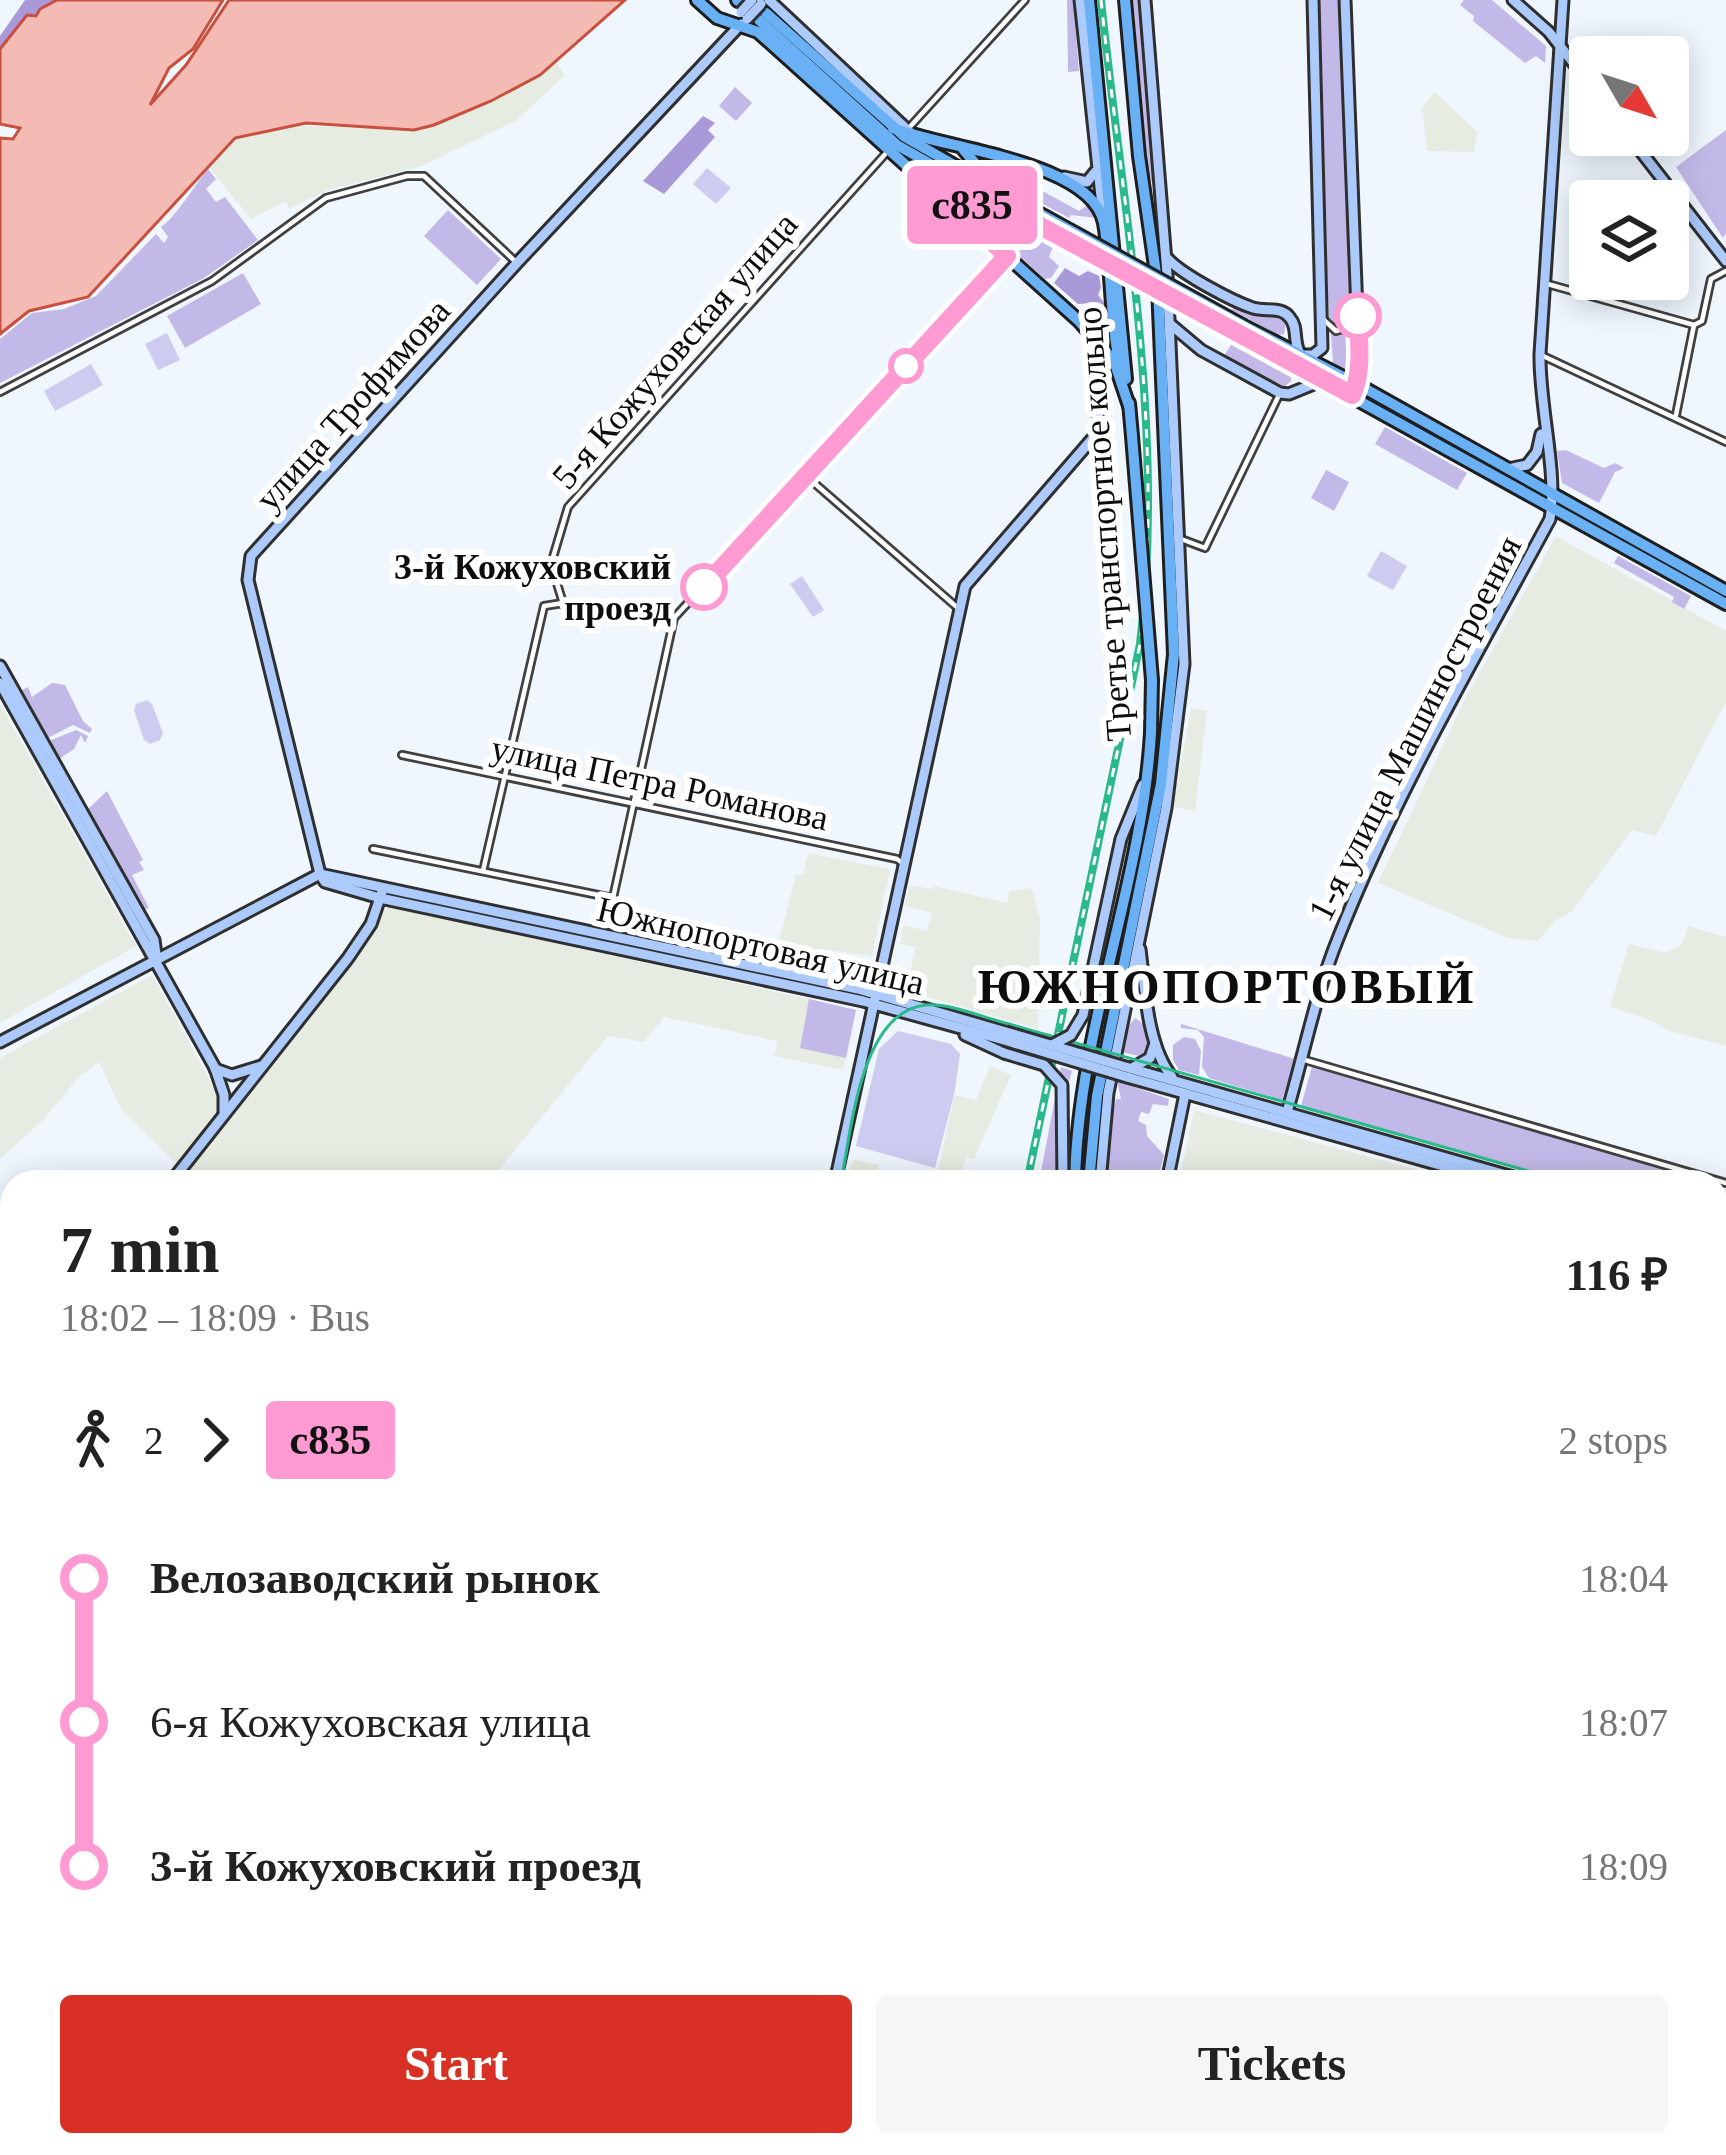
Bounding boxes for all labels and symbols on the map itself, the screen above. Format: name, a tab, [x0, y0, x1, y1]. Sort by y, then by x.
north arrow	[1569, 36, 1689, 156]
line badge: с835	[888, 166, 1056, 244]
street label: 5-я Кожуховская улица	[544, 204, 805, 497]
street label: улица Трофимова	[247, 291, 458, 519]
unlabelled marker	[1336, 294, 1380, 338]
street label: Третье транспортное кольцо	[1069, 305, 1139, 742]
unlabelled marker	[890, 350, 922, 382]
street label: 1-я улица Машиностроения	[1300, 529, 1529, 927]
place label: 3-й Кожуховский проезд	[394, 547, 671, 628]
marker: 3-й Кожуховский проезд	[682, 565, 726, 609]
street label: улица Петра Романова	[488, 728, 832, 838]
street label: Южнопортовая улица	[593, 889, 928, 1003]
district label: ЮЖНОПОРТОВЫЙ	[978, 960, 1476, 1013]

